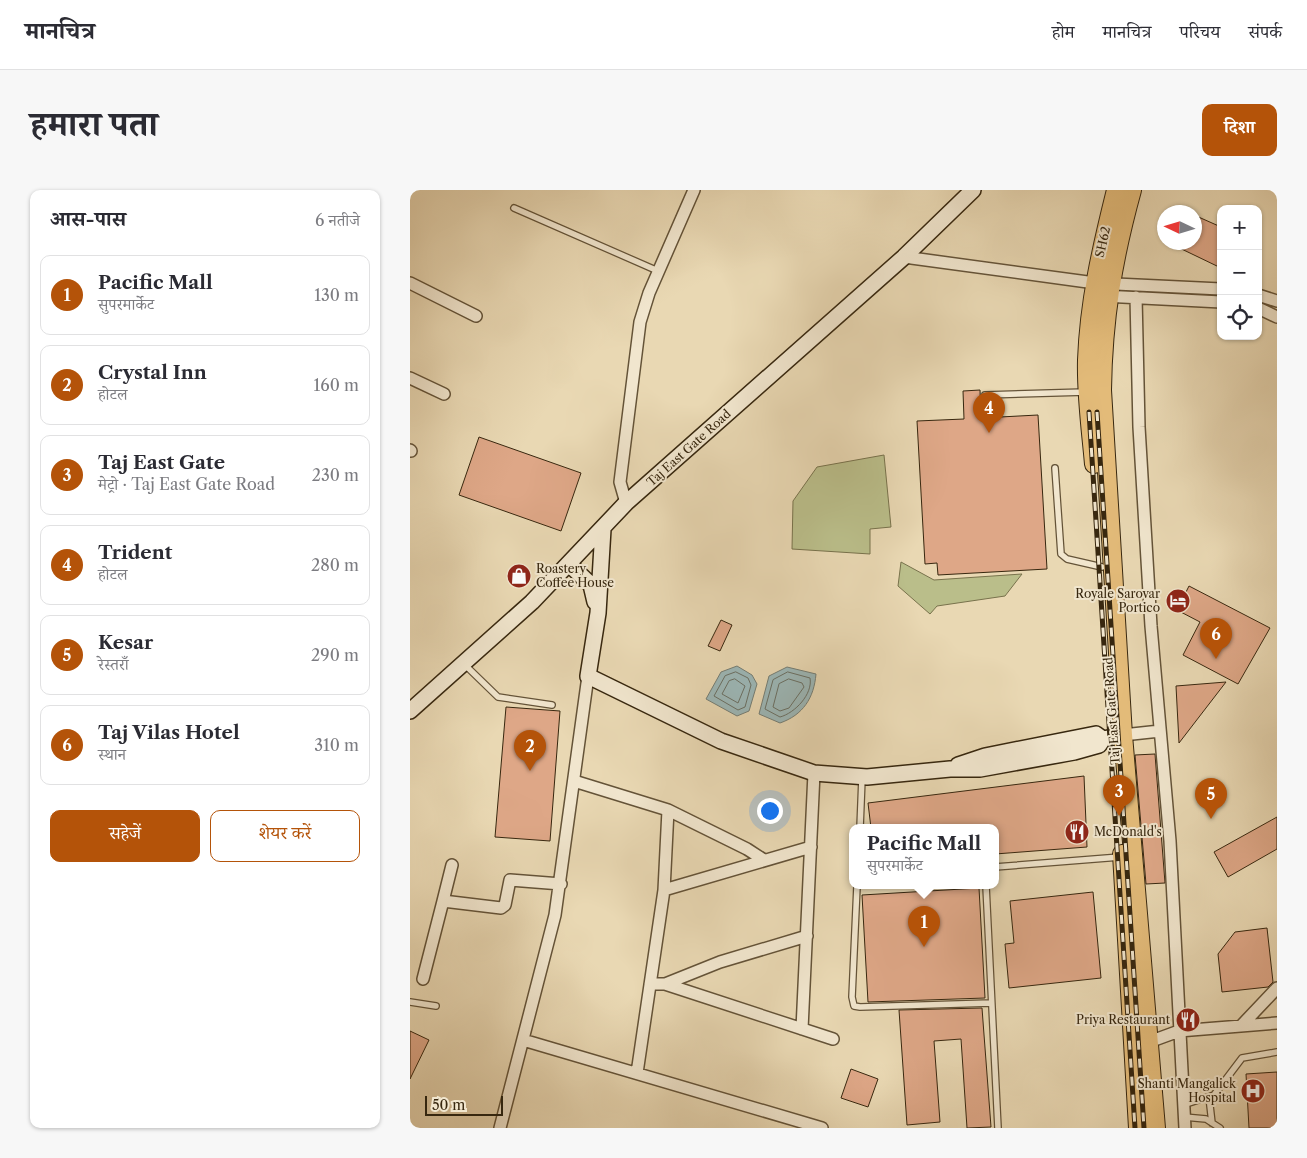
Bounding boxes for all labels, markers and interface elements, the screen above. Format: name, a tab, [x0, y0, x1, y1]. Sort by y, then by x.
text: मानचित्र	[25, 16, 95, 45]
text: होम	[1052, 21, 1075, 43]
text: मानचित्र	[1103, 21, 1151, 43]
text: परिचय	[1179, 21, 1220, 43]
text: संपर्क	[1248, 21, 1282, 43]
text: हमारा पता	[30, 102, 158, 145]
button: दिशा	[1202, 104, 1277, 156]
north arrow	[1157, 205, 1202, 250]
map controls	[1217, 205, 1262, 340]
button: +	[1217, 205, 1262, 250]
text: आस-पास	[50, 206, 126, 231]
text: 6 नतीजे	[315, 210, 360, 230]
street label: SH62	[1092, 225, 1113, 259]
button: −	[1217, 250, 1262, 295]
text: Pacific Mall	[98, 271, 213, 294]
text: 1	[63, 285, 71, 305]
text: 130 m	[314, 285, 359, 305]
text: सुपरमार्केट	[98, 294, 154, 314]
button: locate	[1217, 295, 1262, 340]
text: Crystal Inn	[98, 361, 207, 384]
text: 2	[62, 375, 72, 395]
text: 160 m	[314, 375, 359, 395]
text: होटल	[98, 384, 127, 404]
pin: 4	[973, 392, 1005, 433]
street label: Taj East Gate Road	[644, 406, 734, 489]
text: Taj East Gate	[98, 451, 225, 474]
text: 3	[62, 465, 72, 485]
text: 230 m	[312, 465, 359, 485]
text: मेट्रो · Taj East Gate Road	[98, 474, 275, 494]
text: Trident	[98, 541, 172, 564]
text: 4	[62, 555, 72, 575]
text: 280 m	[311, 555, 359, 575]
place label: Roastery Coffee House	[536, 561, 614, 590]
shop icon: Roastery Coffee House	[506, 563, 532, 589]
text: होटल	[98, 564, 127, 584]
place label: Royale Sarovar Portico	[1075, 586, 1160, 615]
hotel icon: Royale Sarovar Portico	[1165, 588, 1191, 614]
pin: 6	[1200, 618, 1232, 659]
text: Kesar	[98, 631, 153, 654]
text: 5	[63, 645, 71, 665]
text: 290 m	[311, 645, 359, 665]
text: रेस्तराँ	[98, 654, 129, 674]
street label: Taj East Gate Road	[1100, 656, 1123, 765]
text: Taj Vilas Hotel	[98, 721, 240, 744]
pin: 2	[514, 730, 546, 771]
text: 6	[62, 735, 72, 755]
text: 310 m	[314, 735, 359, 755]
text: स्थान	[98, 744, 126, 764]
pin: 3	[1103, 775, 1135, 816]
pin: 5	[1195, 778, 1227, 819]
your location	[757, 798, 783, 824]
button: सहेजें	[50, 810, 200, 862]
button: शेयर करें	[210, 810, 360, 862]
restaurant icon: McDonald's	[1064, 819, 1090, 845]
popup	[849, 824, 999, 889]
place label: McDonald's	[1094, 824, 1162, 839]
text: Pacific Mall	[867, 832, 981, 855]
text: सुपरमार्केट	[867, 855, 923, 875]
pin: 1	[908, 906, 940, 947]
restaurant icon: Priya Restaurant	[1175, 1007, 1201, 1033]
place label: Priya Restaurant	[1076, 1012, 1171, 1027]
place label: Shanti Mangalick Hospital	[1137, 1076, 1237, 1105]
hospital icon: Shanti Mangalick Hospital	[1240, 1078, 1266, 1104]
scale bar	[425, 1093, 502, 1116]
text: 50 m	[432, 1096, 465, 1114]

